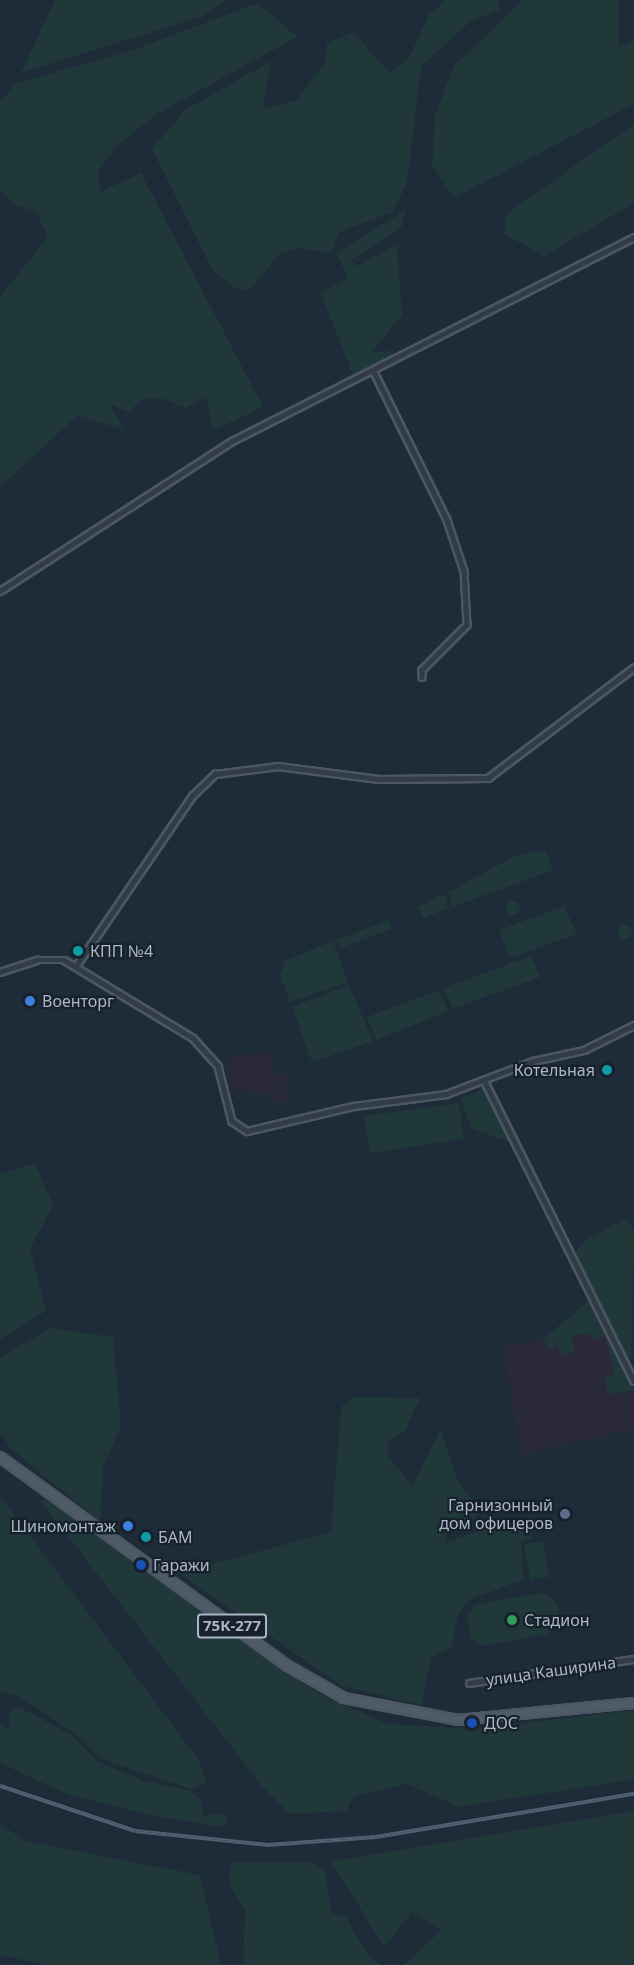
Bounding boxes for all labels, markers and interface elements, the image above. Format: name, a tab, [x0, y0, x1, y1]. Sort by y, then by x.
place label: КПП №4	[90, 941, 153, 961]
marker: КПП №4	[71, 944, 85, 958]
place label: Военторг	[42, 991, 114, 1011]
marker: Военторг	[23, 994, 37, 1008]
place label: Котельная	[514, 1060, 595, 1080]
marker: Котельная	[600, 1063, 614, 1077]
place label: Гарнизонный дом офицеров	[439, 1495, 553, 1533]
marker: Гарнизонный дом офицеров	[558, 1507, 572, 1521]
place label: Шиномонтаж	[10, 1516, 116, 1536]
marker: Шиномонтаж	[121, 1519, 135, 1533]
place label: БАМ	[158, 1527, 193, 1547]
marker: БАМ	[139, 1530, 153, 1544]
place label: Гаражи	[153, 1555, 210, 1575]
marker: Гаражи	[134, 1558, 148, 1572]
place label: Стадион	[524, 1610, 590, 1630]
marker: Стадион	[505, 1613, 519, 1627]
road number: 75К-277	[196, 1614, 268, 1638]
street label: улица Каширина	[485, 1652, 617, 1690]
place label: ДОС	[484, 1713, 518, 1733]
marker: ДОС	[465, 1716, 479, 1730]

